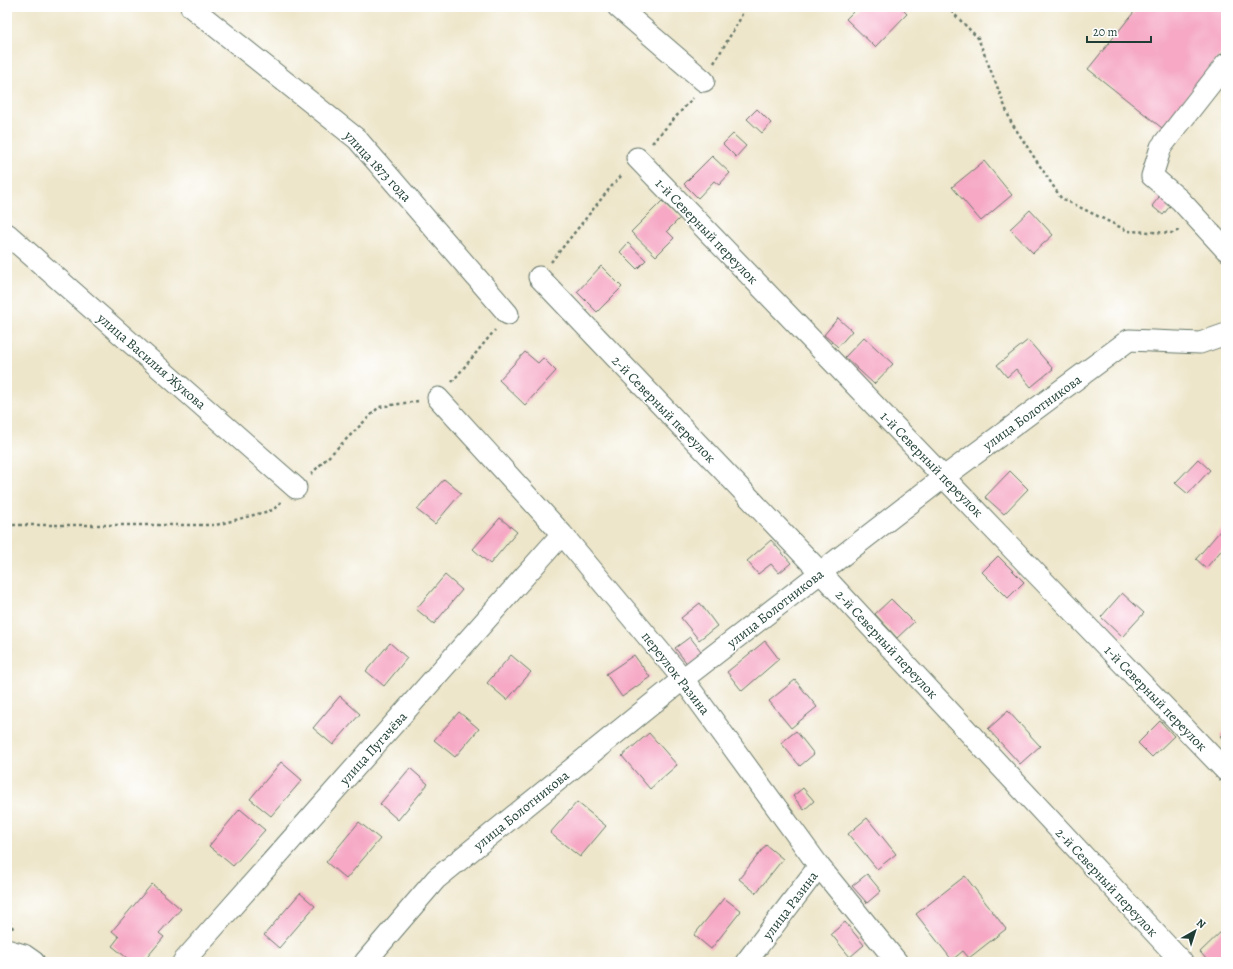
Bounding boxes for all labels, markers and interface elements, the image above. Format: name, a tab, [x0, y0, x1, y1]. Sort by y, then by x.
scale bar	[1087, 18, 1151, 44]
text: 20 m	[1093, 24, 1117, 40]
street label: улица 1873 года	[339, 126, 416, 206]
street label: 1-й Северный переулок	[651, 174, 762, 288]
street label: улица Василия Жукова	[93, 308, 210, 414]
street label: 2-й Северный переулок	[607, 352, 720, 467]
street label: улица Болотникова	[978, 370, 1086, 455]
street label: 1-й Северный переулок	[876, 407, 987, 521]
street label: улица Болотникова	[722, 564, 828, 653]
street label: 2-й Северный переулок	[831, 586, 942, 703]
street label: переулок Разина	[637, 628, 715, 719]
street label: 1-й Северный переулок	[1100, 641, 1211, 755]
street label: улица Пугачёва	[335, 707, 412, 790]
street label: улица Болотникова	[469, 766, 573, 855]
street label: 2-й Северный переулок	[1051, 824, 1162, 941]
street label: улица Разина	[758, 867, 823, 944]
north arrow	[1175, 911, 1215, 951]
text: N	[1193, 915, 1209, 932]

